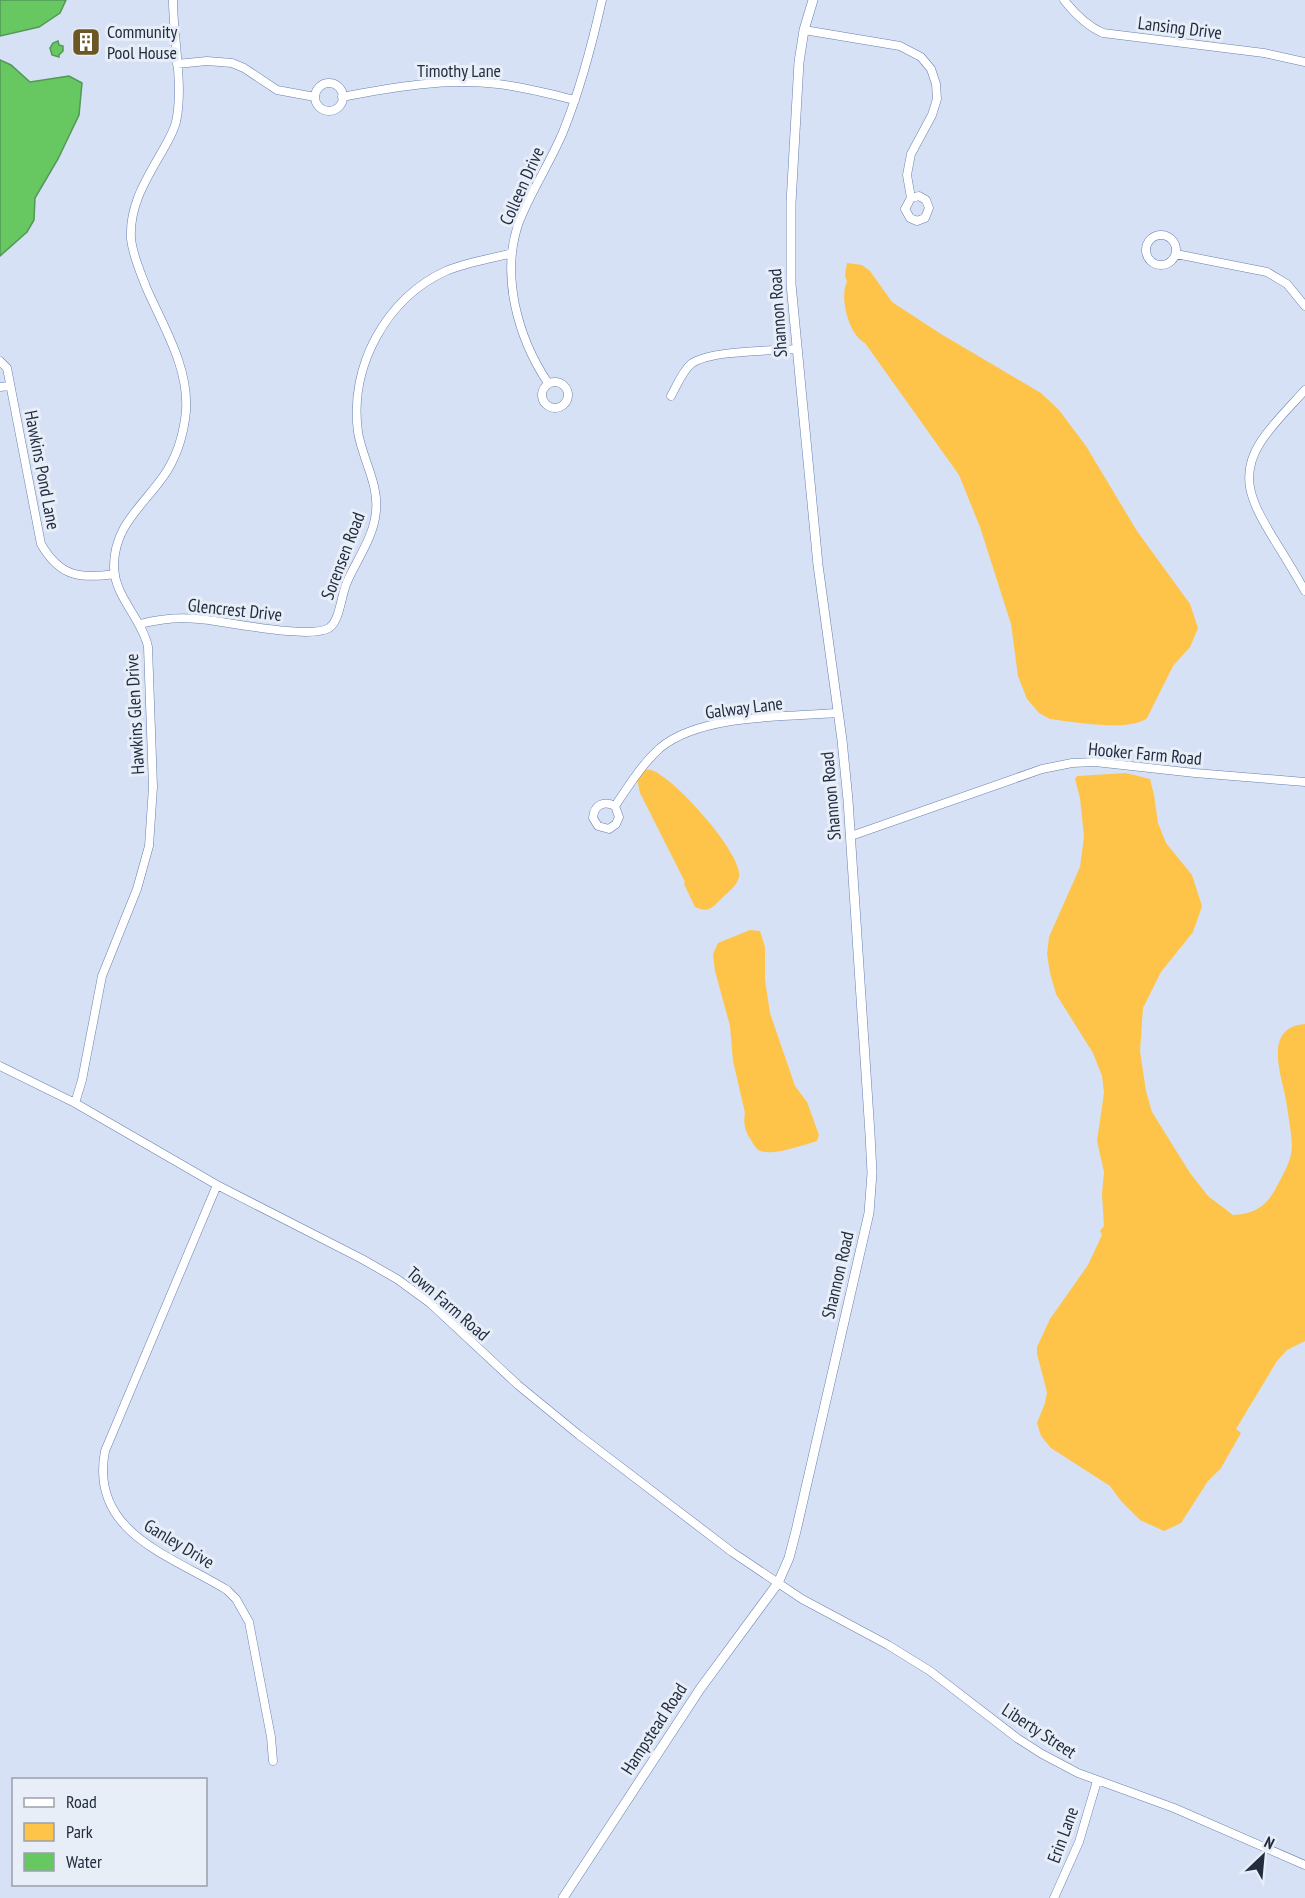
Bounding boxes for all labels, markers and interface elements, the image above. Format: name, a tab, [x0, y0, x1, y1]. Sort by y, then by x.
street label: Lansing Drive	[1137, 11, 1223, 44]
place label: Community Pool House	[107, 20, 177, 64]
building icon: Community Pool House	[70, 26, 102, 58]
street label: Timothy Lane	[417, 59, 501, 82]
street label: Colleen Drive	[494, 143, 549, 228]
street label: Shannon Road	[763, 268, 792, 358]
street label: Hawkins Pond Lane	[20, 408, 65, 531]
street label: Sorensen Road	[315, 509, 370, 603]
street label: Glencrest Drive	[187, 593, 283, 626]
street label: Hawkins Glen Drive	[120, 653, 149, 775]
street label: Galway Lane	[704, 691, 784, 724]
street label: Hooker Farm Road	[1087, 737, 1203, 770]
street label: Shannon Road	[815, 751, 846, 841]
street label: Shannon Road	[816, 1229, 859, 1321]
street label: Town Farm Road	[402, 1261, 494, 1346]
street label: Ganley Drive	[140, 1514, 219, 1574]
street label: Hampstead Road	[616, 1679, 692, 1779]
street label: Liberty Street	[998, 1698, 1081, 1763]
legend	[12, 1778, 207, 1886]
text: Road	[66, 1790, 97, 1813]
street label: Erin Lane	[1042, 1804, 1083, 1866]
text: Park	[66, 1820, 93, 1843]
north arrow	[1233, 1826, 1293, 1886]
text: N	[1261, 1832, 1278, 1853]
text: Water	[66, 1850, 102, 1873]

